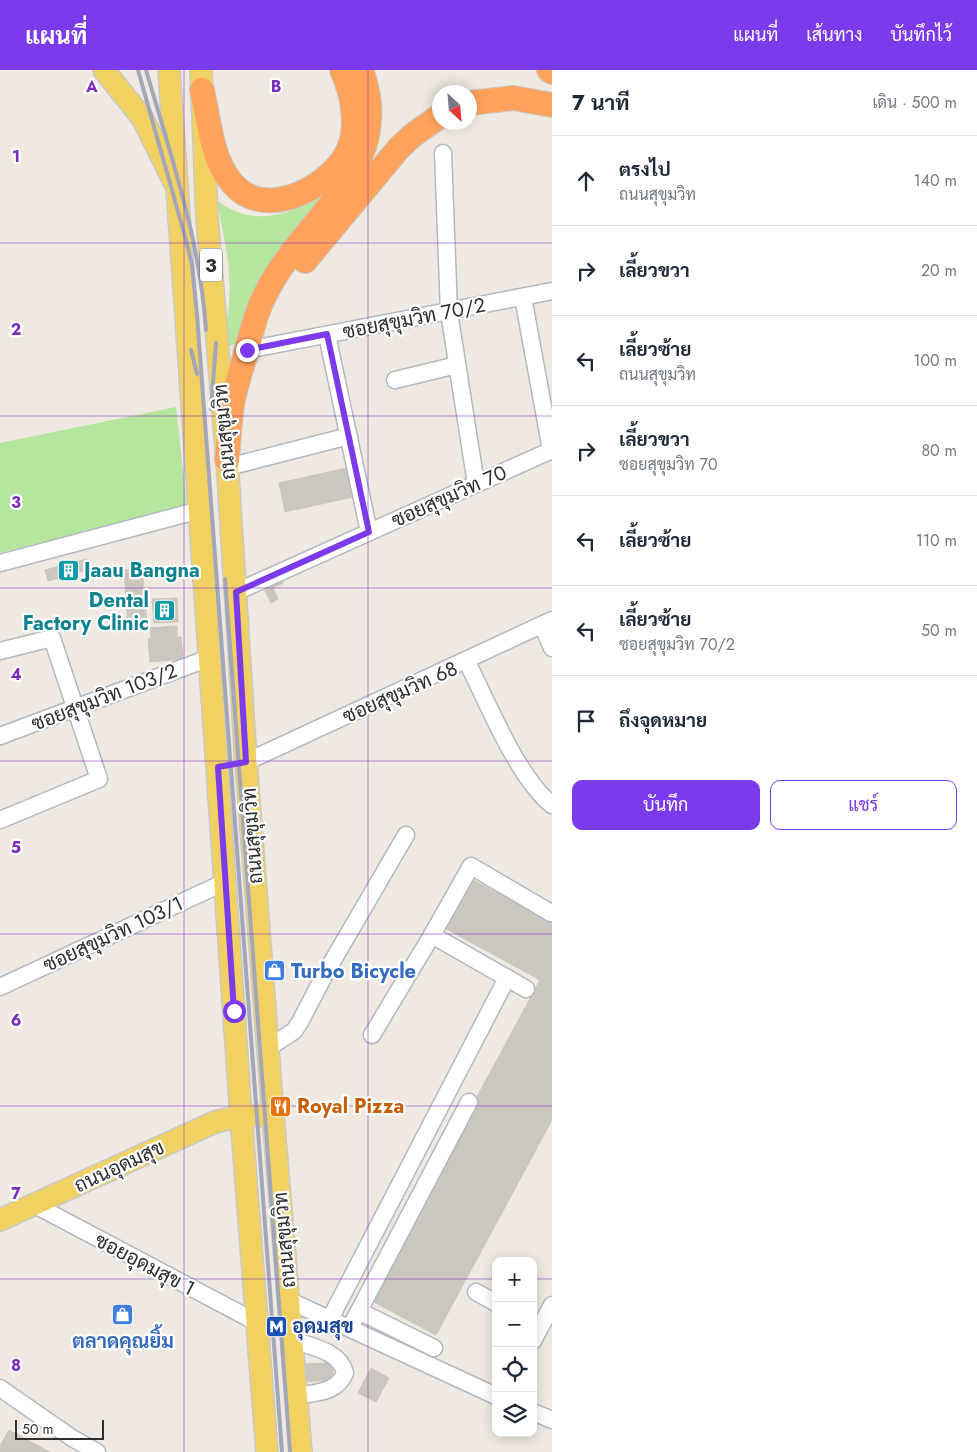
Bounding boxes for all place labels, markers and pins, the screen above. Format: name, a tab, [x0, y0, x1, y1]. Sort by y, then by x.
place label: Jaau Bangna	[80, 556, 200, 585]
building icon: Jaau Bangna	[56, 558, 80, 582]
place label: Dental Factory Clinic	[23, 586, 149, 638]
building icon: Dental Factory Clinic	[153, 599, 177, 623]
place label: Turbo Bicycle	[291, 957, 416, 986]
shop icon: Turbo Bicycle	[263, 959, 287, 983]
place label: Royal Pizza	[297, 1092, 404, 1121]
restaurant icon: Royal Pizza	[269, 1094, 293, 1118]
shop icon: ตลาดคุณยิ้ม	[111, 1303, 135, 1327]
place label: อุดมสุข	[292, 1312, 354, 1341]
metro station icon: อุดมสุข	[264, 1314, 288, 1338]
place label: ตลาดคุณยิ้ม	[72, 1324, 174, 1356]

